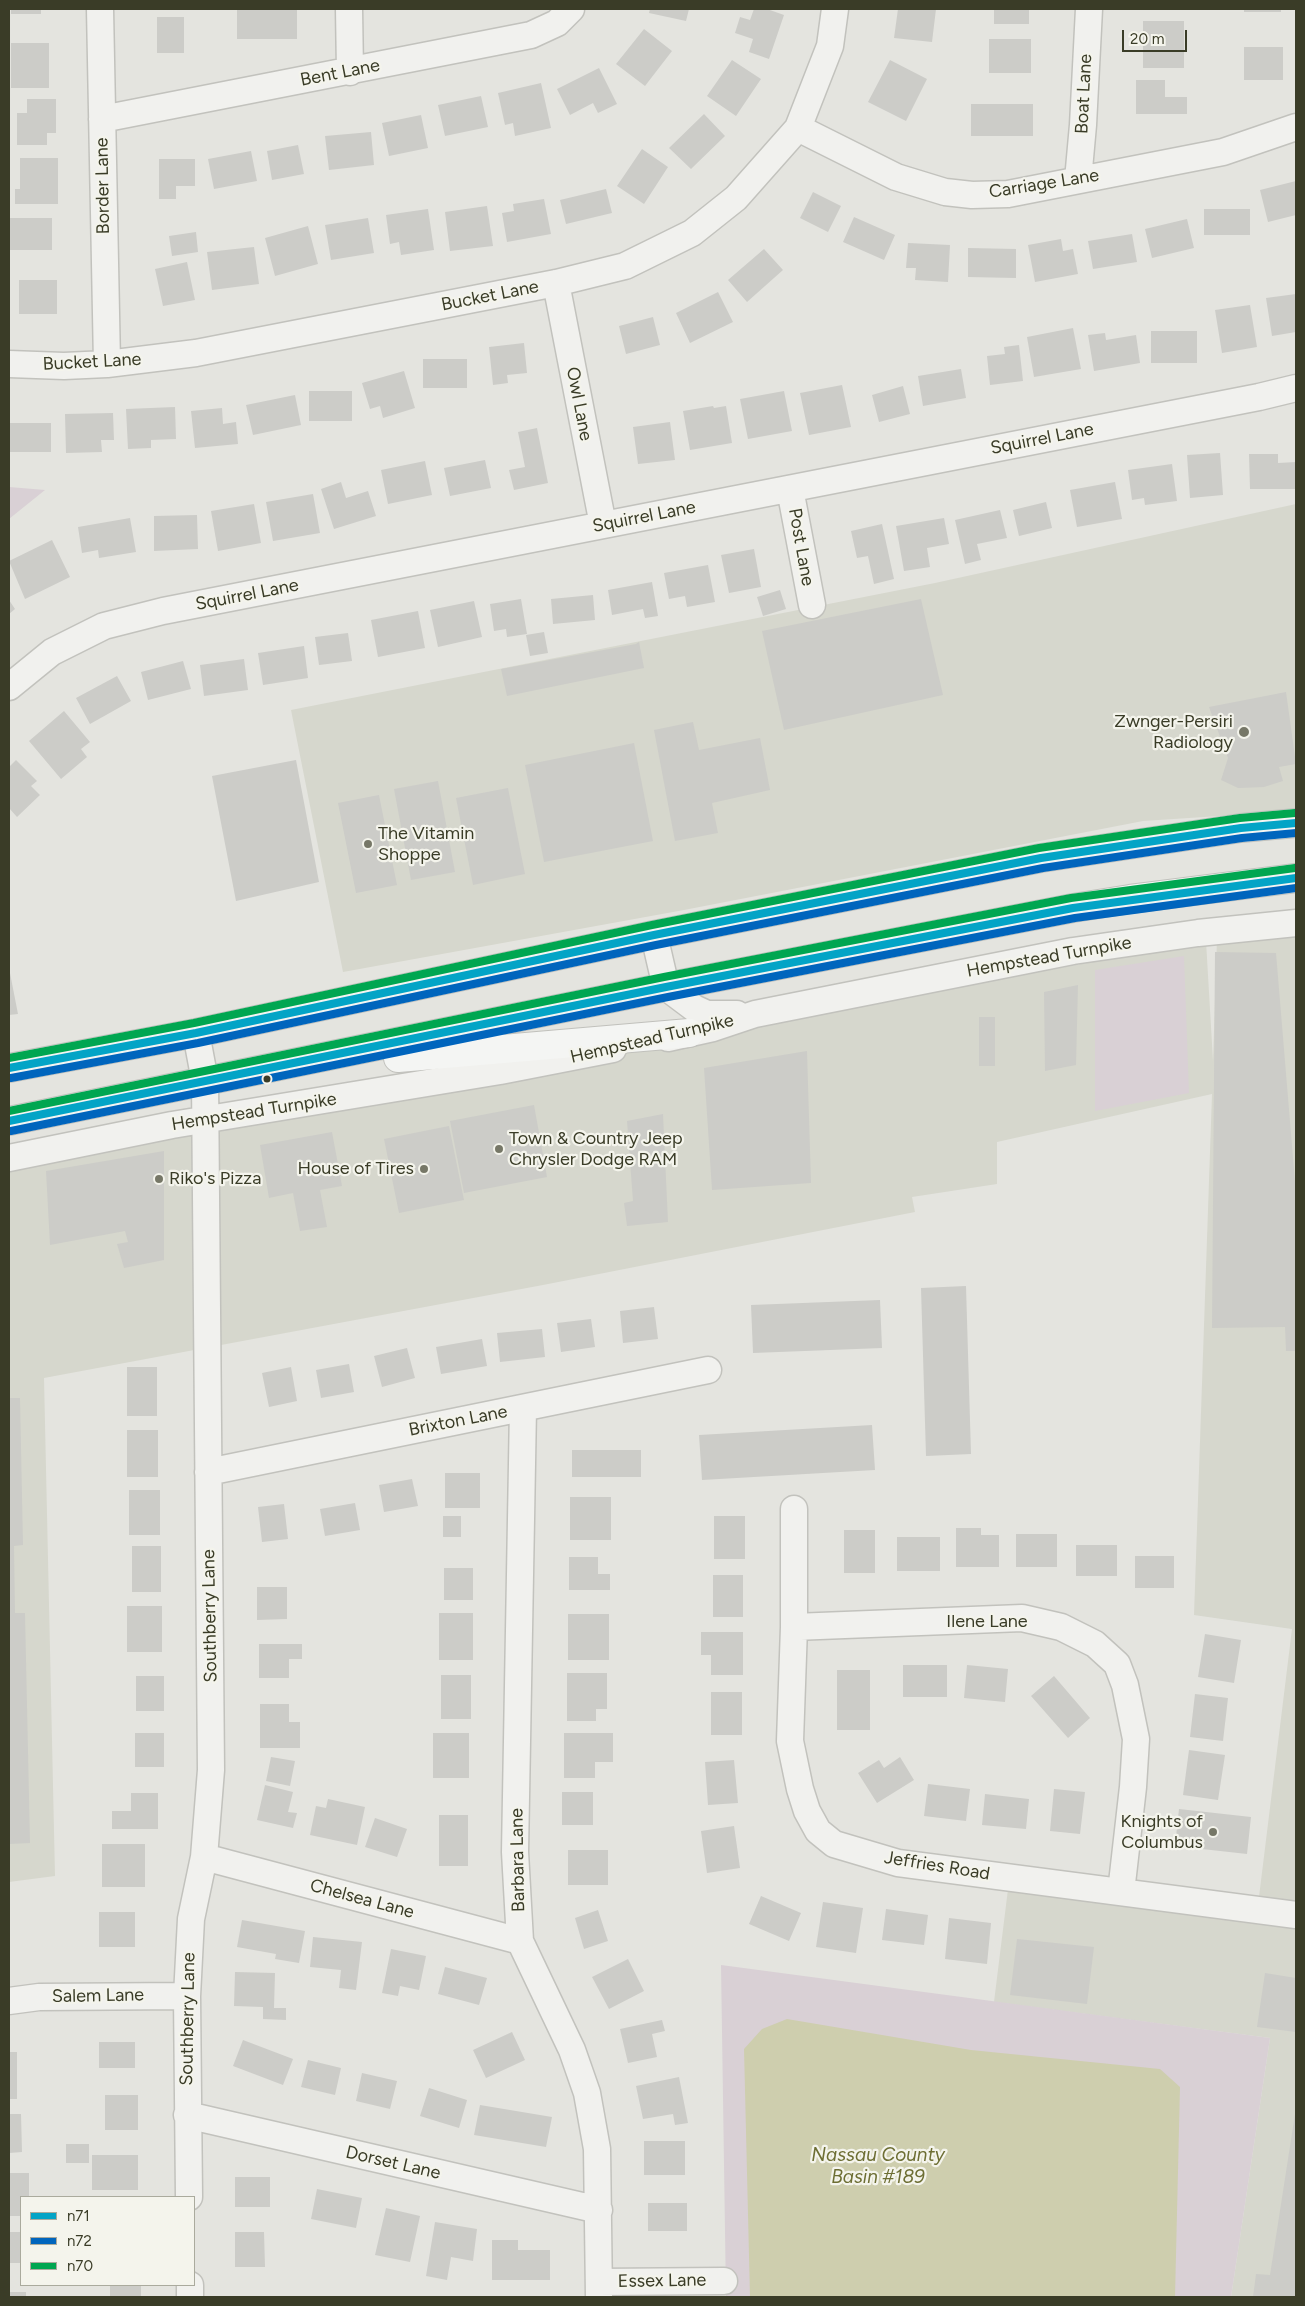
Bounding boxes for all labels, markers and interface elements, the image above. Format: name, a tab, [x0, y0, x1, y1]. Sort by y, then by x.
scale bar	[1125, 20, 1190, 52]
text: 20 m	[1130, 30, 1164, 48]
street label: Boat Lane	[1071, 53, 1097, 135]
street label: Bent Lane	[298, 55, 382, 91]
street label: Border Lane	[91, 137, 115, 235]
street label: Carriage Lane	[988, 165, 1100, 203]
street label: Bucket Lane	[439, 276, 541, 316]
street label: Bucket Lane	[42, 349, 142, 375]
street label: Owl Lane	[561, 365, 597, 443]
street label: Squirrel Lane	[989, 418, 1095, 460]
street label: Squirrel Lane	[591, 496, 697, 538]
street label: Post Lane	[784, 506, 818, 588]
street label: Squirrel Lane	[194, 574, 300, 616]
place label: Zwnger-Persiri Radiology	[1114, 711, 1233, 754]
marker: Zwnger-Persiri Radiology	[1237, 725, 1251, 739]
place label: The Vitamin Shoppe	[378, 823, 474, 866]
marker: The Vitamin Shoppe	[362, 838, 374, 850]
street label: Hempstead Turnpike	[965, 932, 1133, 982]
street label: Hempstead Turnpike	[568, 1010, 736, 1068]
unlabelled marker	[262, 1074, 272, 1084]
street label: Hempstead Turnpike	[170, 1088, 338, 1136]
place label: Town & Country Jeep Chrysler Dodge RAM	[509, 1128, 683, 1170]
marker: Town & Country Jeep Chrysler Dodge RAM	[493, 1143, 505, 1155]
place label: House of Tires	[297, 1158, 414, 1180]
marker: House of Tires	[418, 1163, 430, 1175]
place label: Riko's Pizza	[169, 1168, 261, 1190]
marker: Riko's Pizza	[153, 1173, 165, 1185]
street label: Brixton Lane	[407, 1401, 509, 1441]
street label: Southberry Lane	[198, 1549, 222, 1683]
street label: Ilene Lane	[946, 1611, 1028, 1633]
street label: Barbara Lane	[506, 1808, 530, 1912]
place label: Knights of Columbus	[1121, 1811, 1203, 1854]
marker: Knights of Columbus	[1207, 1826, 1219, 1838]
street label: Jeffries Road	[883, 1847, 991, 1885]
street label: Chelsea Lane	[307, 1875, 417, 1923]
street label: Southberry Lane	[176, 1952, 200, 2086]
street label: Salem Lane	[52, 1984, 144, 2008]
street label: Dorset Lane	[343, 2142, 443, 2184]
water label: Nassau County Basin #189	[811, 2144, 945, 2188]
legend	[20, 2196, 195, 2286]
text: n71	[67, 2207, 90, 2225]
text: n72	[67, 2232, 92, 2250]
text: n70	[67, 2257, 93, 2275]
street label: Essex Lane	[618, 2269, 706, 2293]

